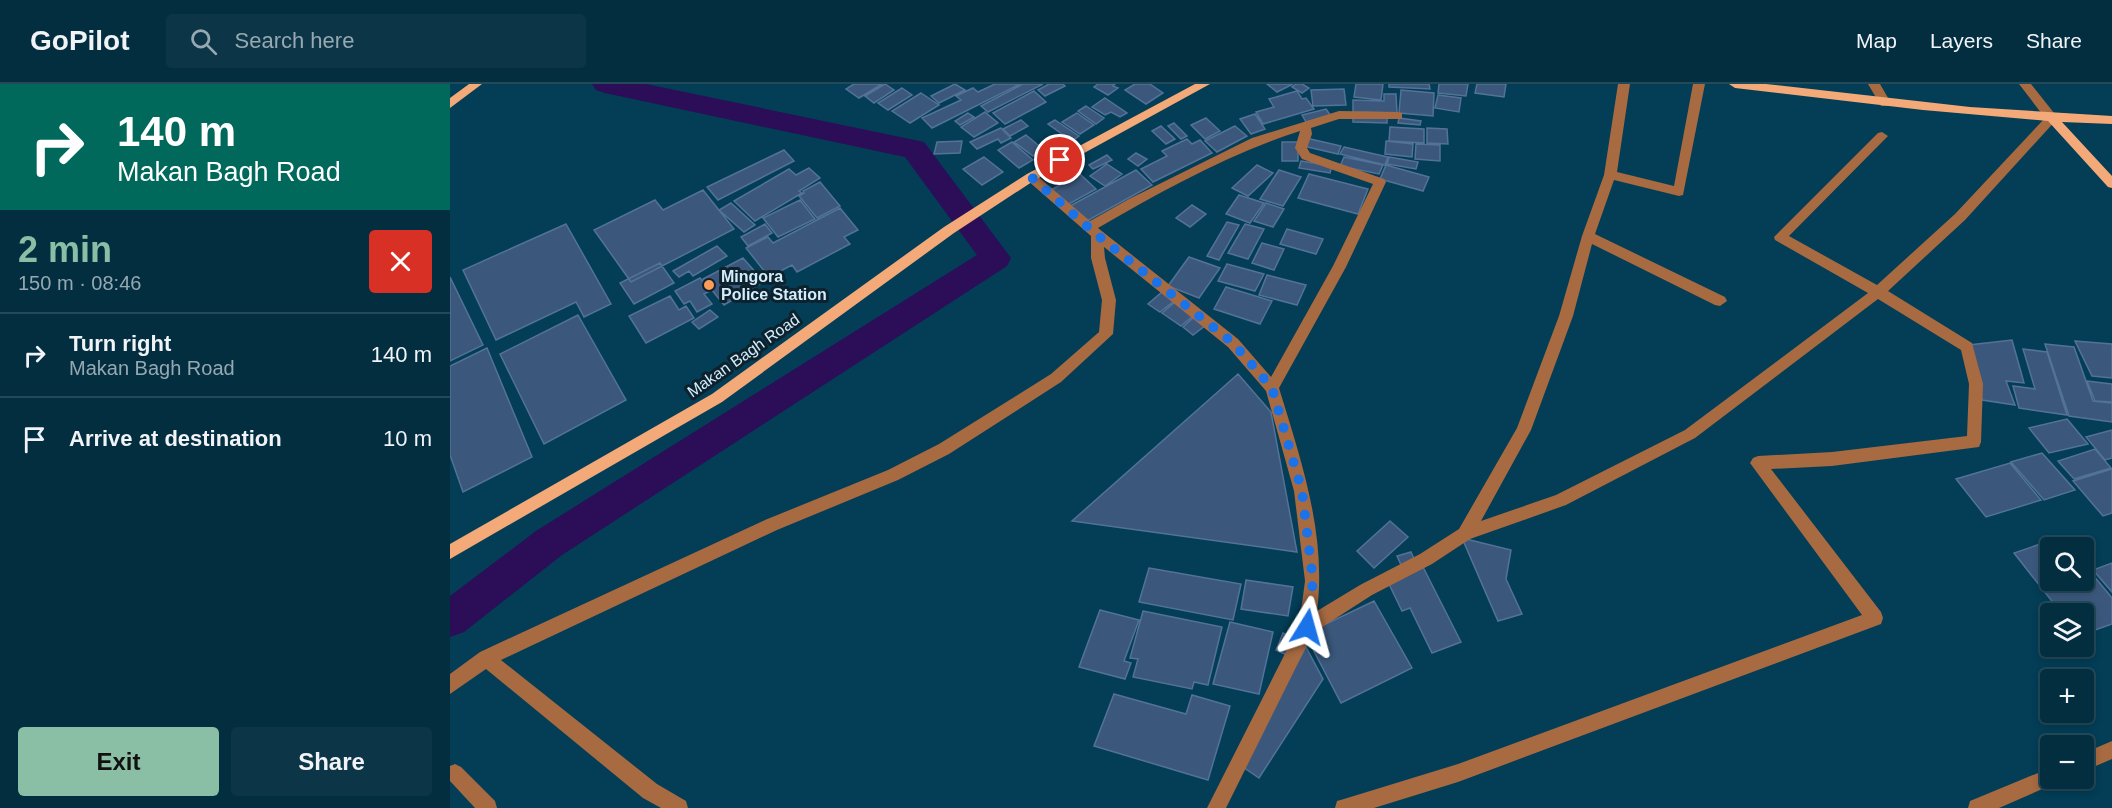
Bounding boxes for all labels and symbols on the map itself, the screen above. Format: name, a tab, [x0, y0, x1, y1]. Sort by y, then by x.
pin	[1034, 134, 1085, 185]
place label: Mingora Police Station	[721, 268, 827, 303]
marker: Mingora Police Station	[702, 278, 716, 292]
street label: Makan Bagh Road	[684, 310, 802, 400]
position arrow	[1275, 595, 1339, 659]

